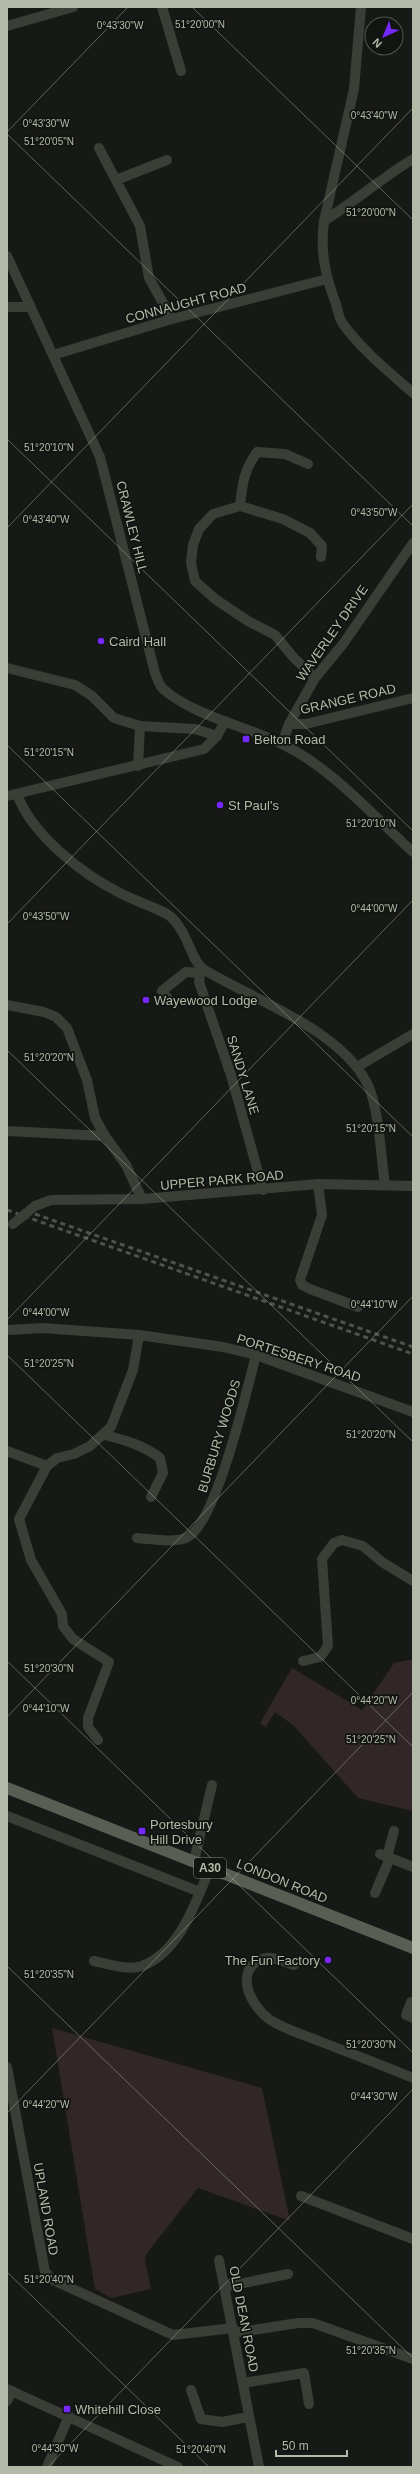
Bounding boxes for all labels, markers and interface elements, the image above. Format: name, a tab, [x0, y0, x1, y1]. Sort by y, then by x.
north arrow	[364, 16, 404, 56]
text: 51°20'00"N	[175, 19, 225, 30]
text: 0°43'30"W	[97, 20, 144, 31]
text: N	[370, 36, 384, 50]
text: 0°43'40"W	[351, 110, 398, 121]
text: 0°43'30"W	[23, 118, 70, 129]
text: 51°20'05"N	[24, 136, 74, 147]
text: 51°20'00"N	[346, 207, 396, 218]
street label: CONNAUGHT ROAD	[124, 280, 248, 326]
text: 51°20'10"N	[24, 442, 74, 453]
street label: CRAWLEY HILL	[113, 479, 151, 575]
text: 0°43'50"W	[351, 507, 398, 518]
text: 0°43'40"W	[23, 514, 70, 525]
street label: WAVERLEY DRIVE	[293, 582, 371, 684]
place label: Caird Hall	[109, 634, 166, 649]
marker: Caird Hall	[96, 636, 106, 646]
street label: GRANGE ROAD	[299, 681, 397, 717]
place label: Belton Road	[254, 732, 326, 747]
marker: Belton Road	[241, 734, 251, 744]
text: 51°20'15"N	[24, 747, 74, 758]
place label: St Paul's	[228, 798, 279, 813]
marker: St Paul's	[215, 800, 225, 810]
text: 51°20'10"N	[346, 818, 396, 829]
text: 0°44'00"W	[351, 903, 398, 914]
text: 0°43'50"W	[23, 911, 70, 922]
place label: Wayewood Lodge	[154, 993, 258, 1008]
marker: Wayewood Lodge	[141, 995, 151, 1005]
street label: SANDY LANE	[224, 1034, 262, 1117]
text: 51°20'20"N	[24, 1052, 74, 1063]
text: 51°20'15"N	[346, 1123, 396, 1134]
street label: UPPER PARK ROAD	[160, 1167, 284, 1193]
text: 0°44'10"W	[351, 1299, 398, 1310]
text: 0°44'00"W	[23, 1307, 70, 1318]
street label: PORTESBERY ROAD	[235, 1331, 363, 1385]
text: 51°20'25"N	[24, 1358, 74, 1369]
street label: BURBURY WOODS	[195, 1377, 243, 1494]
text: 51°20'20"N	[346, 1429, 396, 1440]
text: 51°20'30"N	[24, 1663, 74, 1674]
text: 0°44'20"W	[351, 1695, 398, 1706]
text: 0°44'10"W	[23, 1703, 70, 1714]
text: 51°20'25"N	[346, 1734, 396, 1745]
place label: Portesbury Hill Drive	[150, 1817, 213, 1847]
marker: Portesbury Hill Drive	[137, 1826, 147, 1836]
street label: LONDON ROAD	[234, 1856, 330, 1906]
road number: A30	[194, 1858, 226, 1878]
place label: The Fun Factory	[225, 1953, 320, 1968]
marker: The Fun Factory	[323, 1955, 333, 1965]
text: 51°20'35"N	[24, 1969, 74, 1980]
text: 51°20'30"N	[346, 2039, 396, 2050]
text: 0°44'30"W	[351, 2091, 398, 2102]
text: 0°44'20"W	[23, 2099, 70, 2110]
street label: UPLAND ROAD	[30, 2161, 62, 2257]
street label: OLD DEAN ROAD	[226, 2265, 262, 2373]
text: 51°20'40"N	[24, 2274, 74, 2285]
text: 51°20'35"N	[346, 2345, 396, 2356]
place label: Whitehill Close	[75, 2402, 161, 2417]
marker: Whitehill Close	[62, 2404, 72, 2414]
scale bar	[276, 2432, 347, 2458]
text: 50 m	[282, 2439, 309, 2453]
text: 0°44'30"W	[32, 2443, 79, 2454]
text: 51°20'40"N	[176, 2444, 226, 2455]

